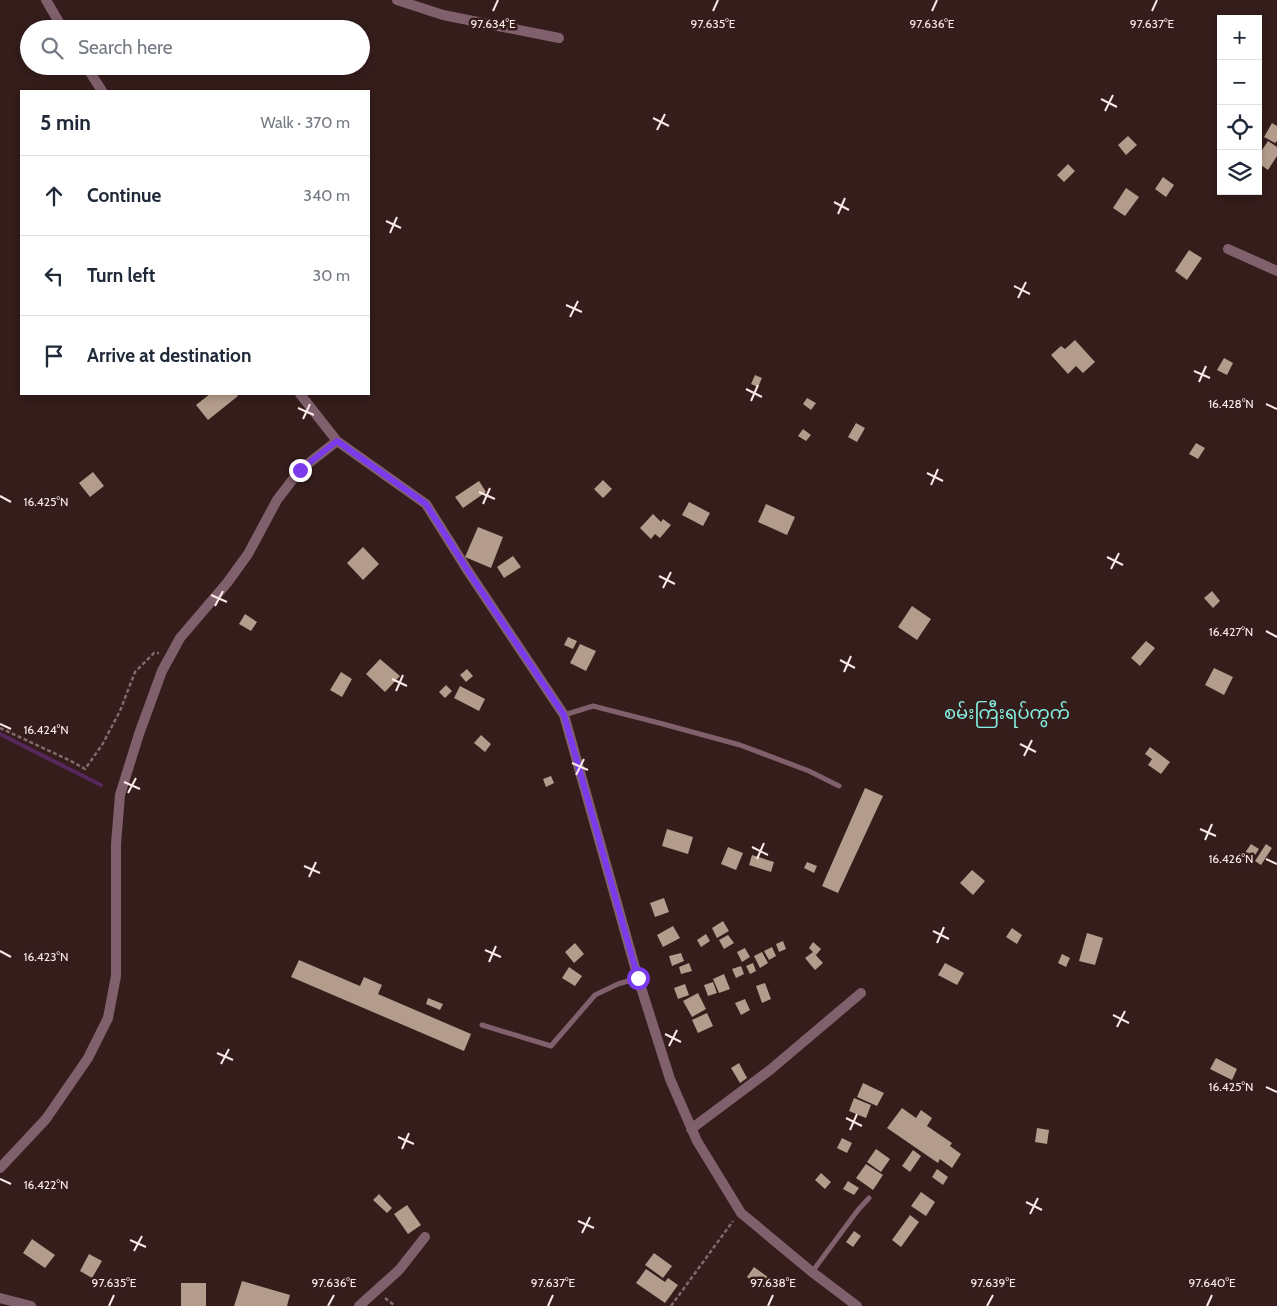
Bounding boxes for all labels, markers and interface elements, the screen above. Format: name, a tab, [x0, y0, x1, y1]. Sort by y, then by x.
map controls	[1217, 15, 1262, 195]
button: +	[1217, 15, 1262, 60]
text: 97.634°E	[470, 16, 516, 31]
text: 97.635°E	[691, 16, 736, 31]
text: 97.636°E	[909, 16, 955, 31]
text: 97.637°E	[1130, 16, 1175, 31]
search box	[20, 20, 370, 75]
icon: search	[38, 34, 66, 62]
text: Search here	[78, 36, 172, 59]
button: −	[1217, 60, 1262, 105]
button: locate	[1217, 105, 1262, 150]
text: 5 min	[40, 110, 91, 135]
text: Walk · 370 m	[261, 113, 350, 132]
button: layers	[1217, 150, 1262, 195]
icon: ahead	[40, 182, 68, 210]
text: Continue	[87, 184, 161, 207]
text: 340 m	[303, 186, 350, 205]
icon: left	[40, 262, 68, 290]
text: Turn left	[87, 264, 155, 287]
text: 30 m	[313, 266, 350, 285]
icon: arrive	[40, 342, 68, 370]
text: Arrive at destination	[87, 344, 251, 367]
text: 16.428°N	[1208, 396, 1254, 411]
route end	[289, 459, 312, 482]
text: 16.425°N	[24, 494, 68, 509]
text: 16.427°N	[1209, 624, 1253, 639]
district label: စမ်းကြီးရပ်ကွက်	[944, 699, 1070, 728]
text: 16.424°N	[23, 722, 69, 737]
text: 16.426°N	[1208, 851, 1254, 866]
text: 16.423°N	[24, 949, 68, 964]
route start	[627, 967, 650, 990]
text: 16.425°N	[1209, 1079, 1253, 1094]
text: 16.422°N	[24, 1177, 68, 1192]
text: 97.635°E	[92, 1275, 137, 1290]
text: 97.636°E	[311, 1275, 357, 1290]
text: 97.637°E	[531, 1275, 576, 1290]
text: 97.638°E	[750, 1275, 796, 1290]
text: 97.639°E	[970, 1275, 1016, 1290]
text: 97.640°E	[1188, 1275, 1236, 1290]

